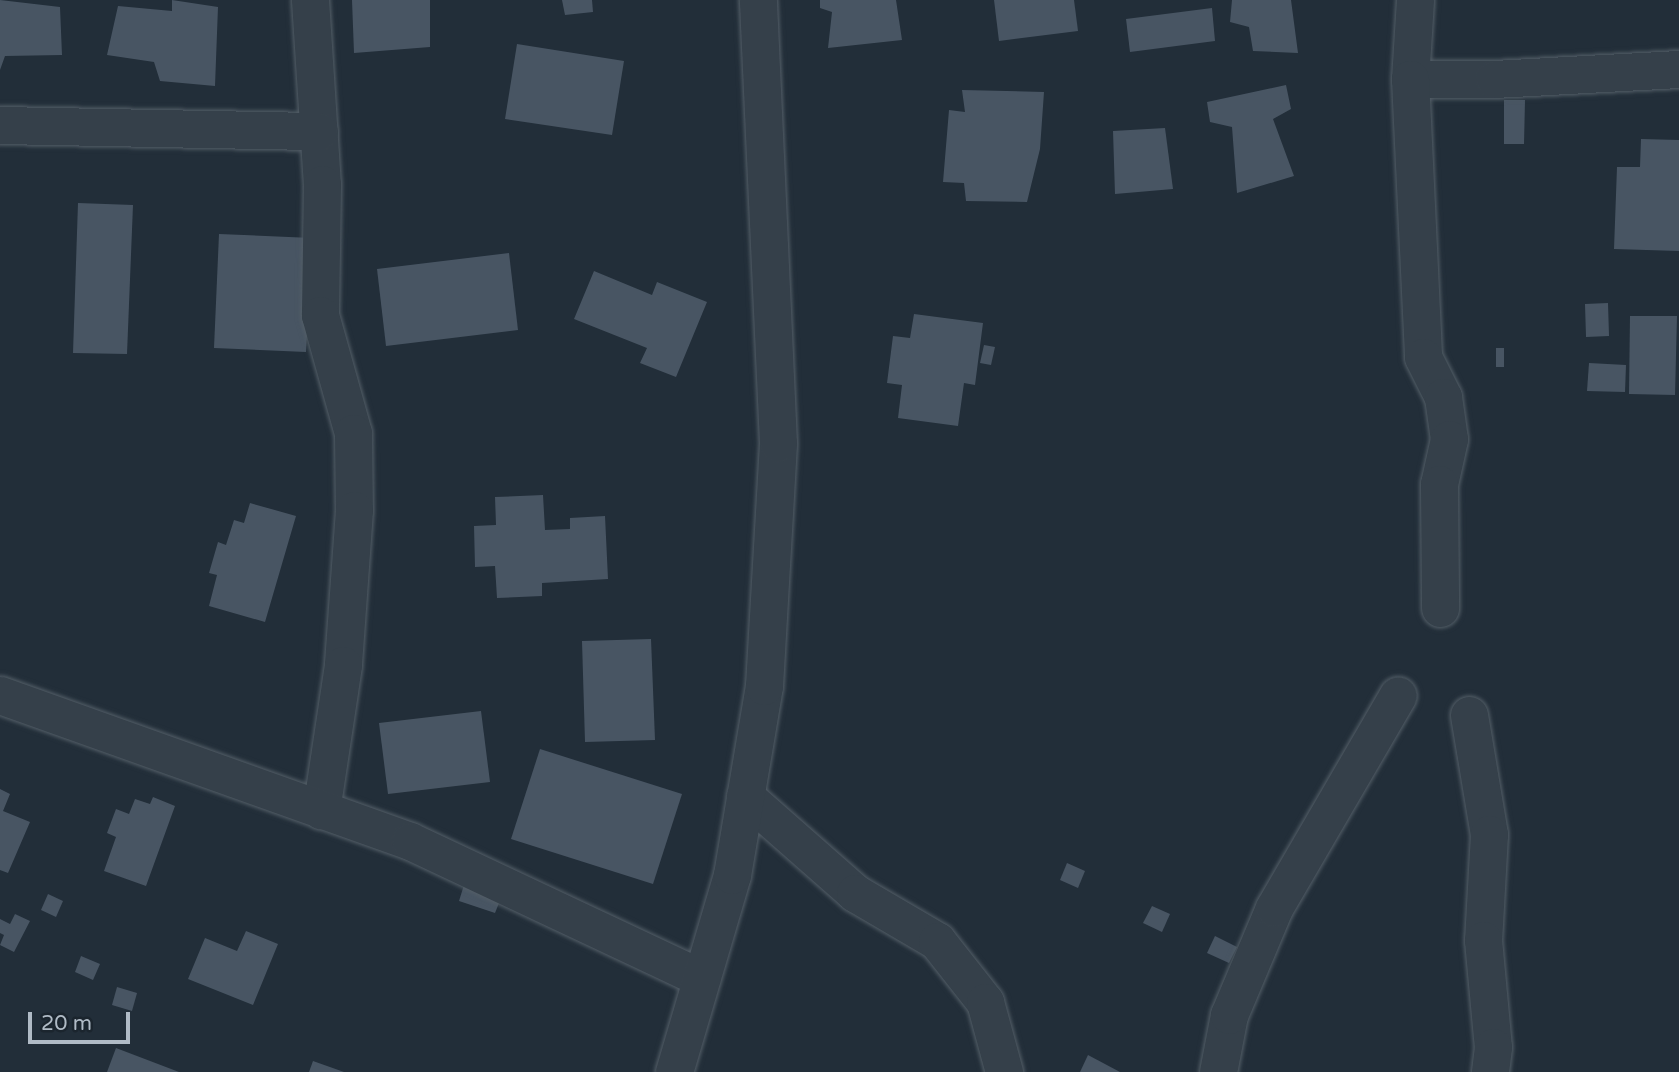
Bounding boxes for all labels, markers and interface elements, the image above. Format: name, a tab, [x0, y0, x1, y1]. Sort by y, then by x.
scale bar	[32, 998, 133, 1042]
text: 20 m	[41, 1011, 92, 1036]

